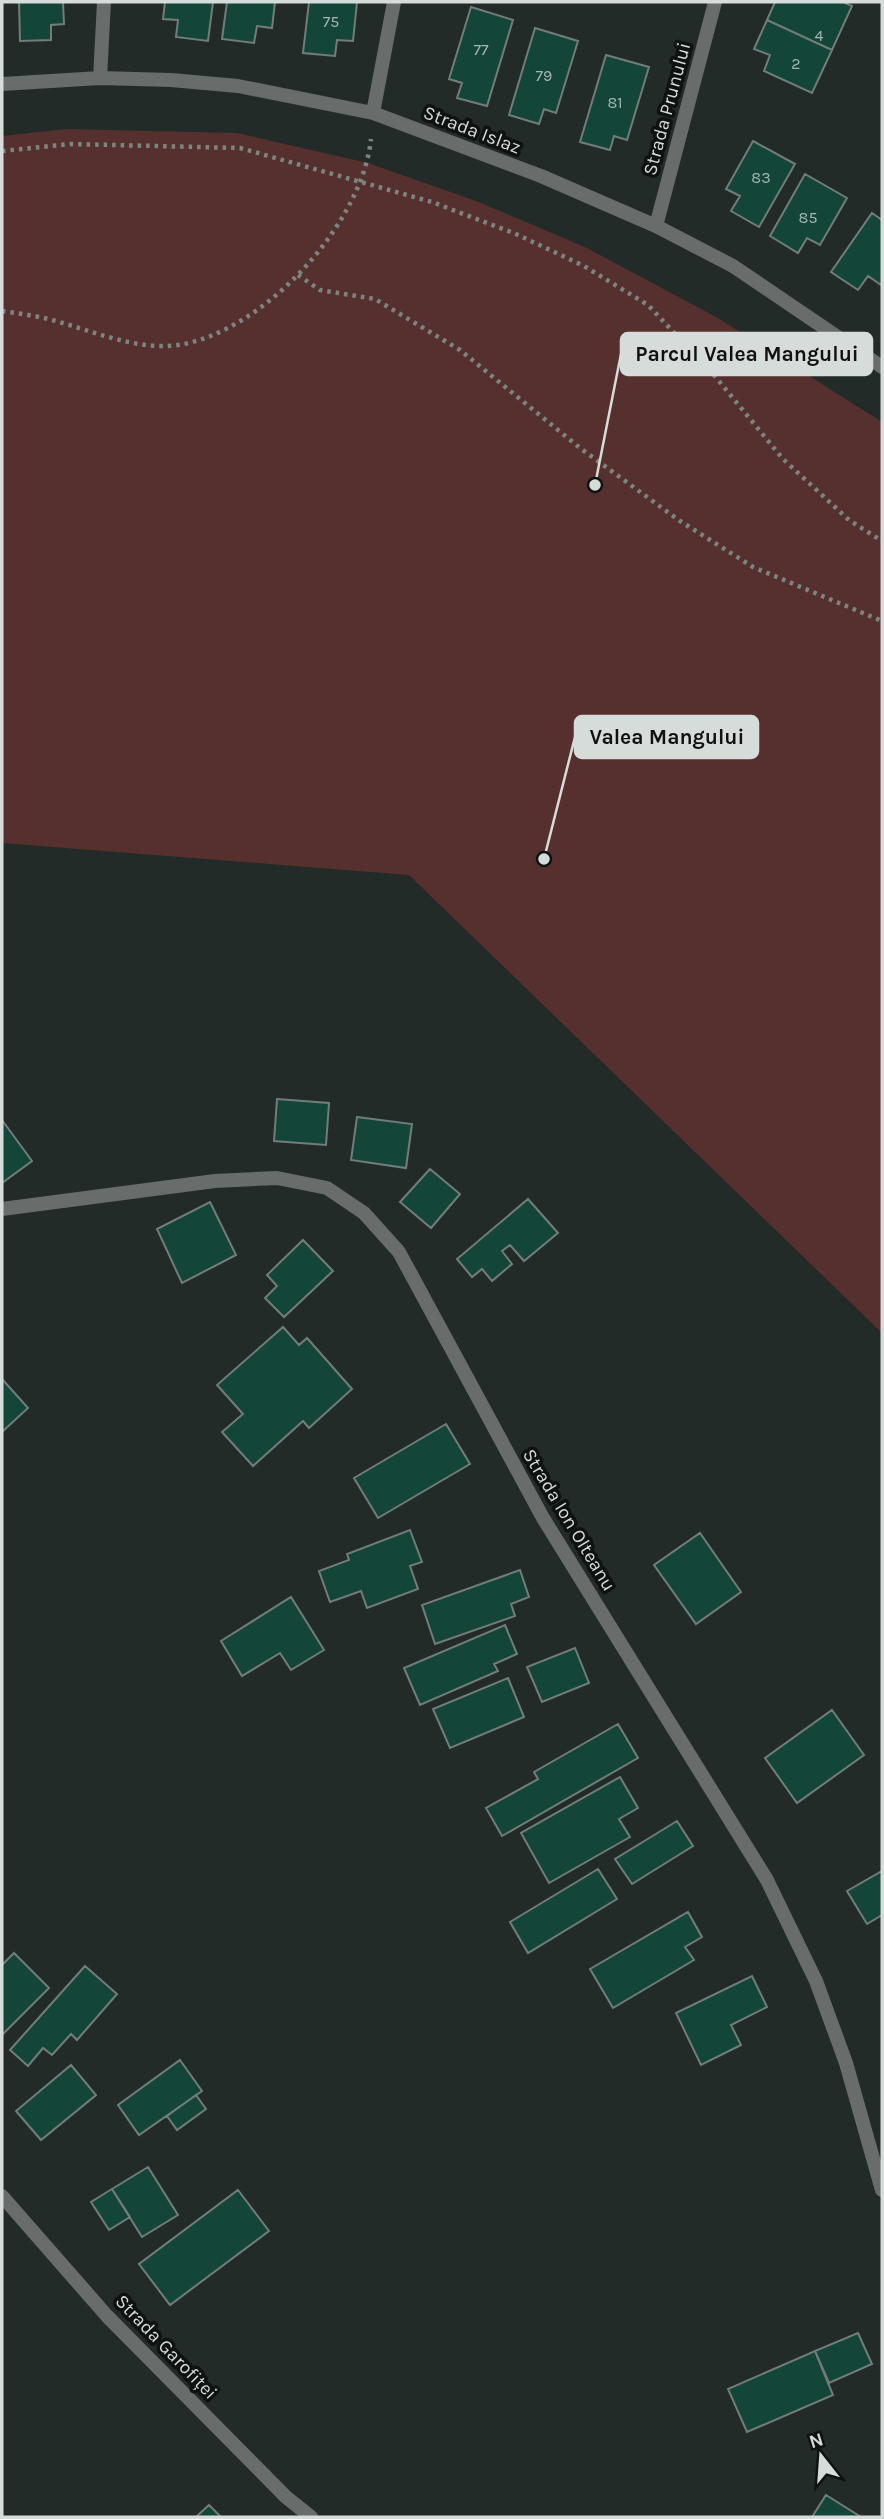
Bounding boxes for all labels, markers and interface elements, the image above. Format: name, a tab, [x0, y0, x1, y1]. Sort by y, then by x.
house number: 75	[323, 12, 339, 31]
house number: 4	[815, 26, 824, 45]
house number: 77	[473, 40, 489, 59]
street label: Strada Prunului	[639, 40, 695, 178]
house number: 2	[791, 54, 801, 73]
house number: 79	[536, 66, 552, 85]
house number: 81	[607, 93, 623, 112]
street label: Strada Islaz	[420, 101, 524, 159]
house number: 83	[751, 168, 771, 187]
house number: 85	[799, 208, 817, 227]
callout: Parcul Valea Mangului	[621, 333, 872, 375]
text: Parcul Valea Mangului	[635, 342, 859, 366]
callout: Valea Mangului	[575, 716, 758, 758]
text: Valea Mangului	[590, 725, 744, 749]
street label: Strada Ion Olteanu	[518, 1445, 620, 1595]
street label: Strada Garofiței	[111, 2290, 221, 2404]
north arrow	[786, 2421, 856, 2491]
text: N	[807, 2428, 826, 2453]

